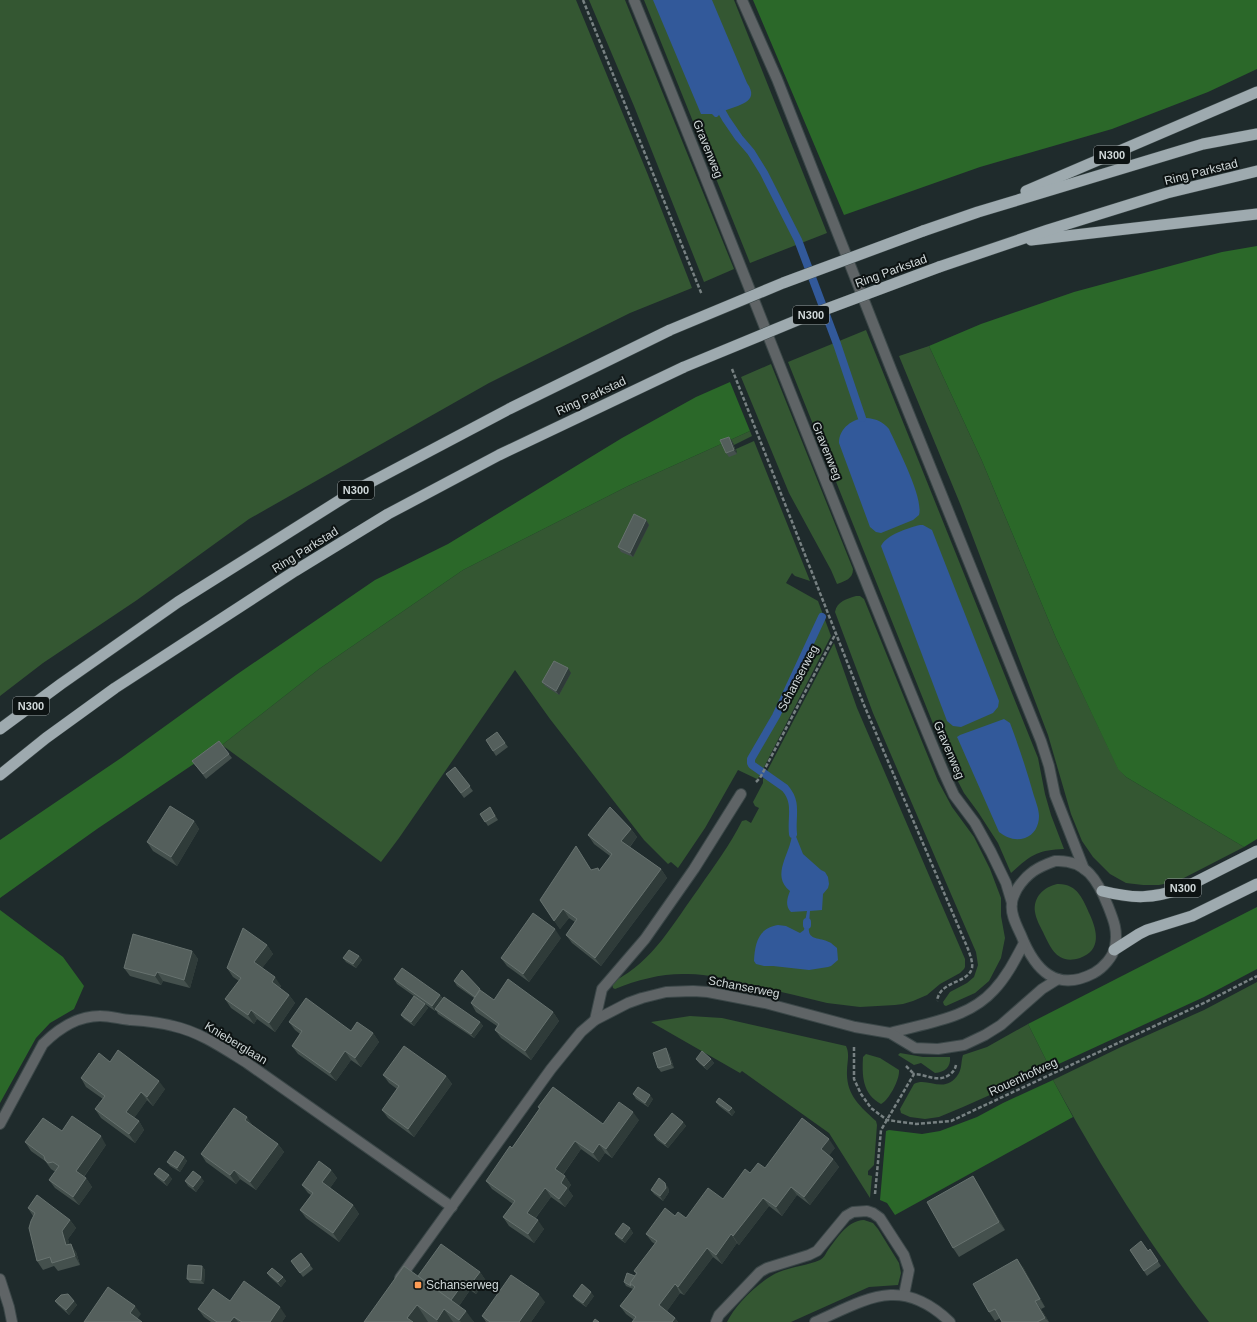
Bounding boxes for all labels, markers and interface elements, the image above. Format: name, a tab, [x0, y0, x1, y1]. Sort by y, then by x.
street label: Gravenweg	[690, 118, 726, 180]
road number: N300	[1094, 146, 1130, 164]
street label: Ring Parkstad	[1163, 156, 1239, 188]
street label: Ring Parkstad	[853, 252, 929, 290]
road number: N300	[793, 306, 829, 324]
street label: Ring Parkstad	[554, 374, 628, 418]
street label: Gravenweg	[809, 420, 845, 482]
road number: N300	[338, 481, 374, 499]
street label: Ring Parkstad	[269, 524, 341, 576]
street label: Schanserweg	[775, 643, 821, 713]
road number: N300	[13, 697, 49, 715]
street label: Gravenweg	[931, 719, 967, 781]
road number: N300	[1165, 879, 1201, 897]
street label: Schanserweg	[707, 973, 781, 1001]
street label: Knieberglaan	[202, 1019, 270, 1067]
street label: Rouenhofweg	[986, 1055, 1060, 1099]
place label: Schanserweg	[426, 1278, 499, 1292]
marker: Schanserweg	[413, 1280, 423, 1290]

